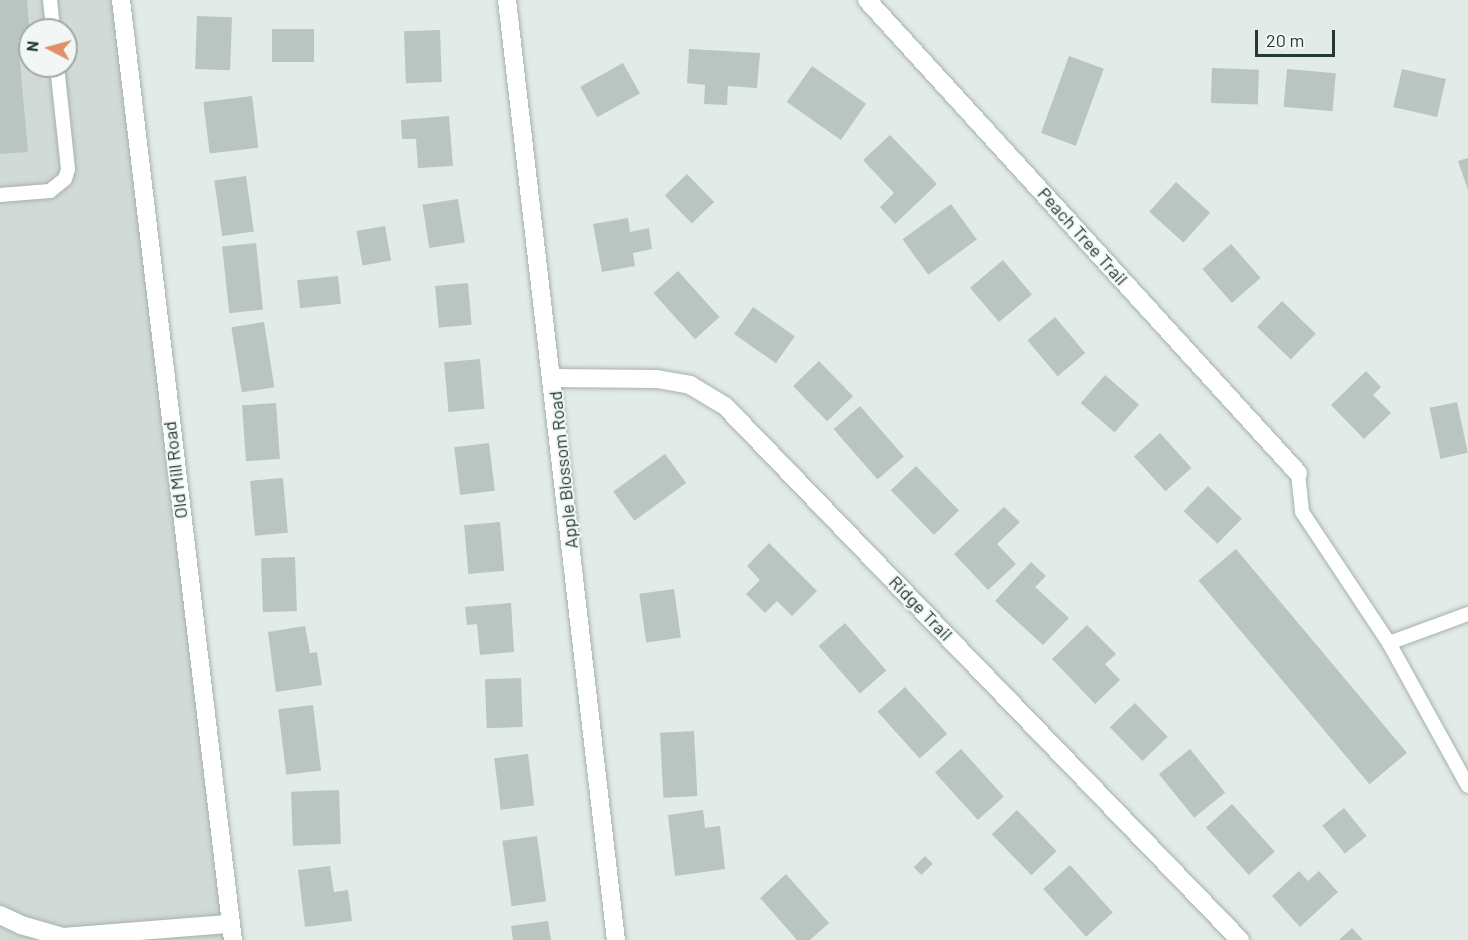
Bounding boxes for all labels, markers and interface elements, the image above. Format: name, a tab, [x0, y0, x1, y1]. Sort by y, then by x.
north arrow	[18, 18, 78, 78]
scale bar	[1258, 18, 1338, 56]
text: 20 m	[1266, 29, 1304, 51]
text: N	[22, 40, 42, 53]
street label: Peach Tree Trail	[1033, 183, 1133, 289]
street label: Apple Blossom Road	[544, 390, 582, 550]
street label: Old Mill Road	[158, 420, 192, 520]
street label: Ridge Trail	[885, 571, 957, 645]

